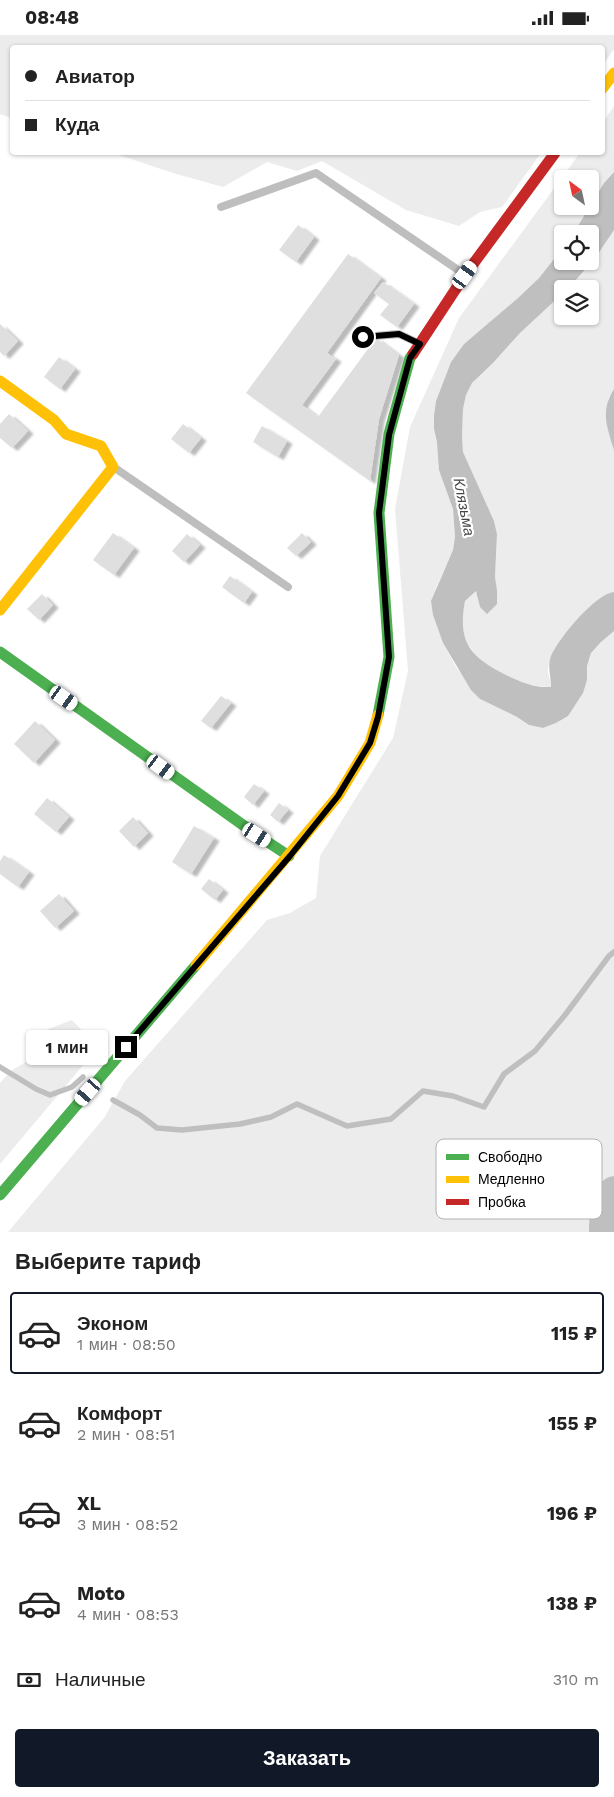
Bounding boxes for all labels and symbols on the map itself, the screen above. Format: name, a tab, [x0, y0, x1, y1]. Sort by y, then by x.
north arrow	[554, 170, 599, 215]
car	[450, 258, 479, 292]
route start	[352, 326, 374, 348]
water label: Клязьма	[450, 476, 478, 538]
car	[47, 683, 80, 713]
car	[144, 752, 177, 782]
car	[240, 821, 273, 849]
callout: 1 мин	[26, 1029, 108, 1065]
route end	[115, 1036, 137, 1058]
car	[72, 1076, 103, 1108]
legend	[436, 1139, 602, 1219]
text: Свободно	[478, 1149, 543, 1165]
text: Медленно	[478, 1171, 545, 1187]
text: Пробка	[478, 1194, 526, 1210]

